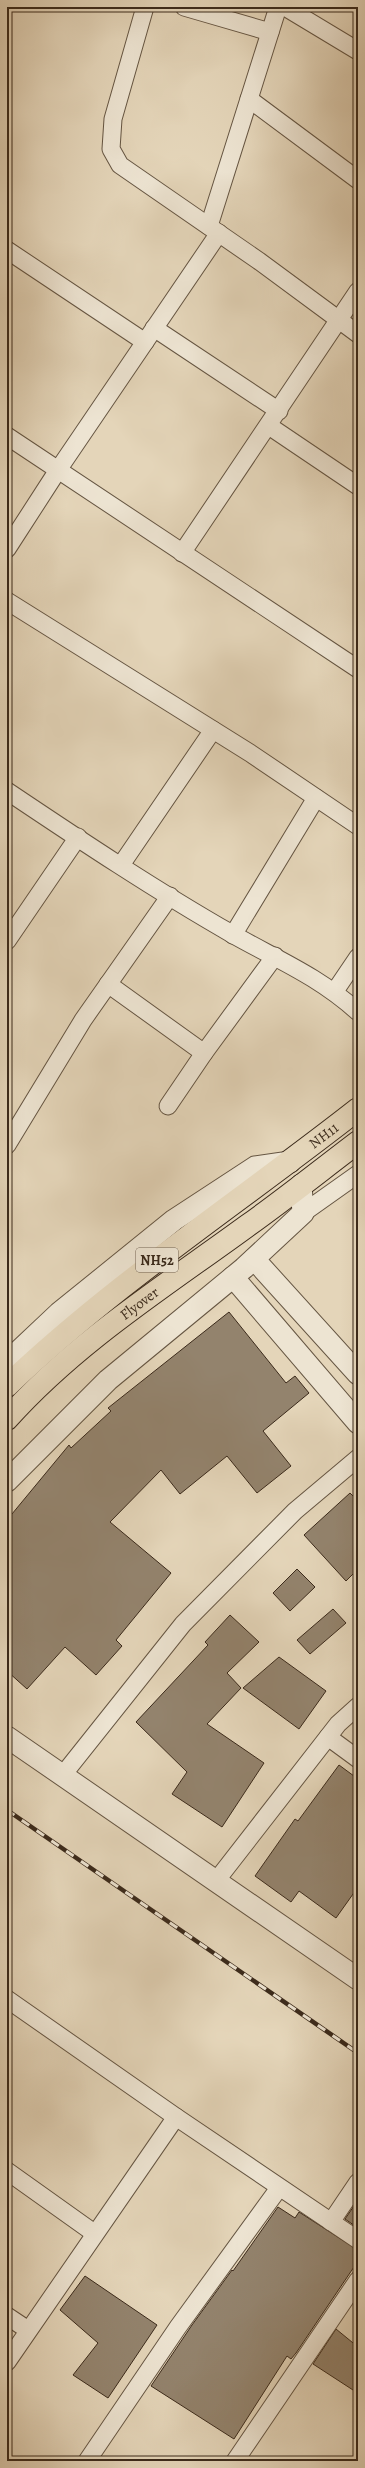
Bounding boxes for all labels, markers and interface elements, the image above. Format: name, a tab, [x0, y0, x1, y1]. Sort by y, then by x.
street label: NH11	[305, 1118, 343, 1153]
road number: NH52	[136, 1248, 178, 1272]
street label: Flyover	[116, 1282, 163, 1324]

